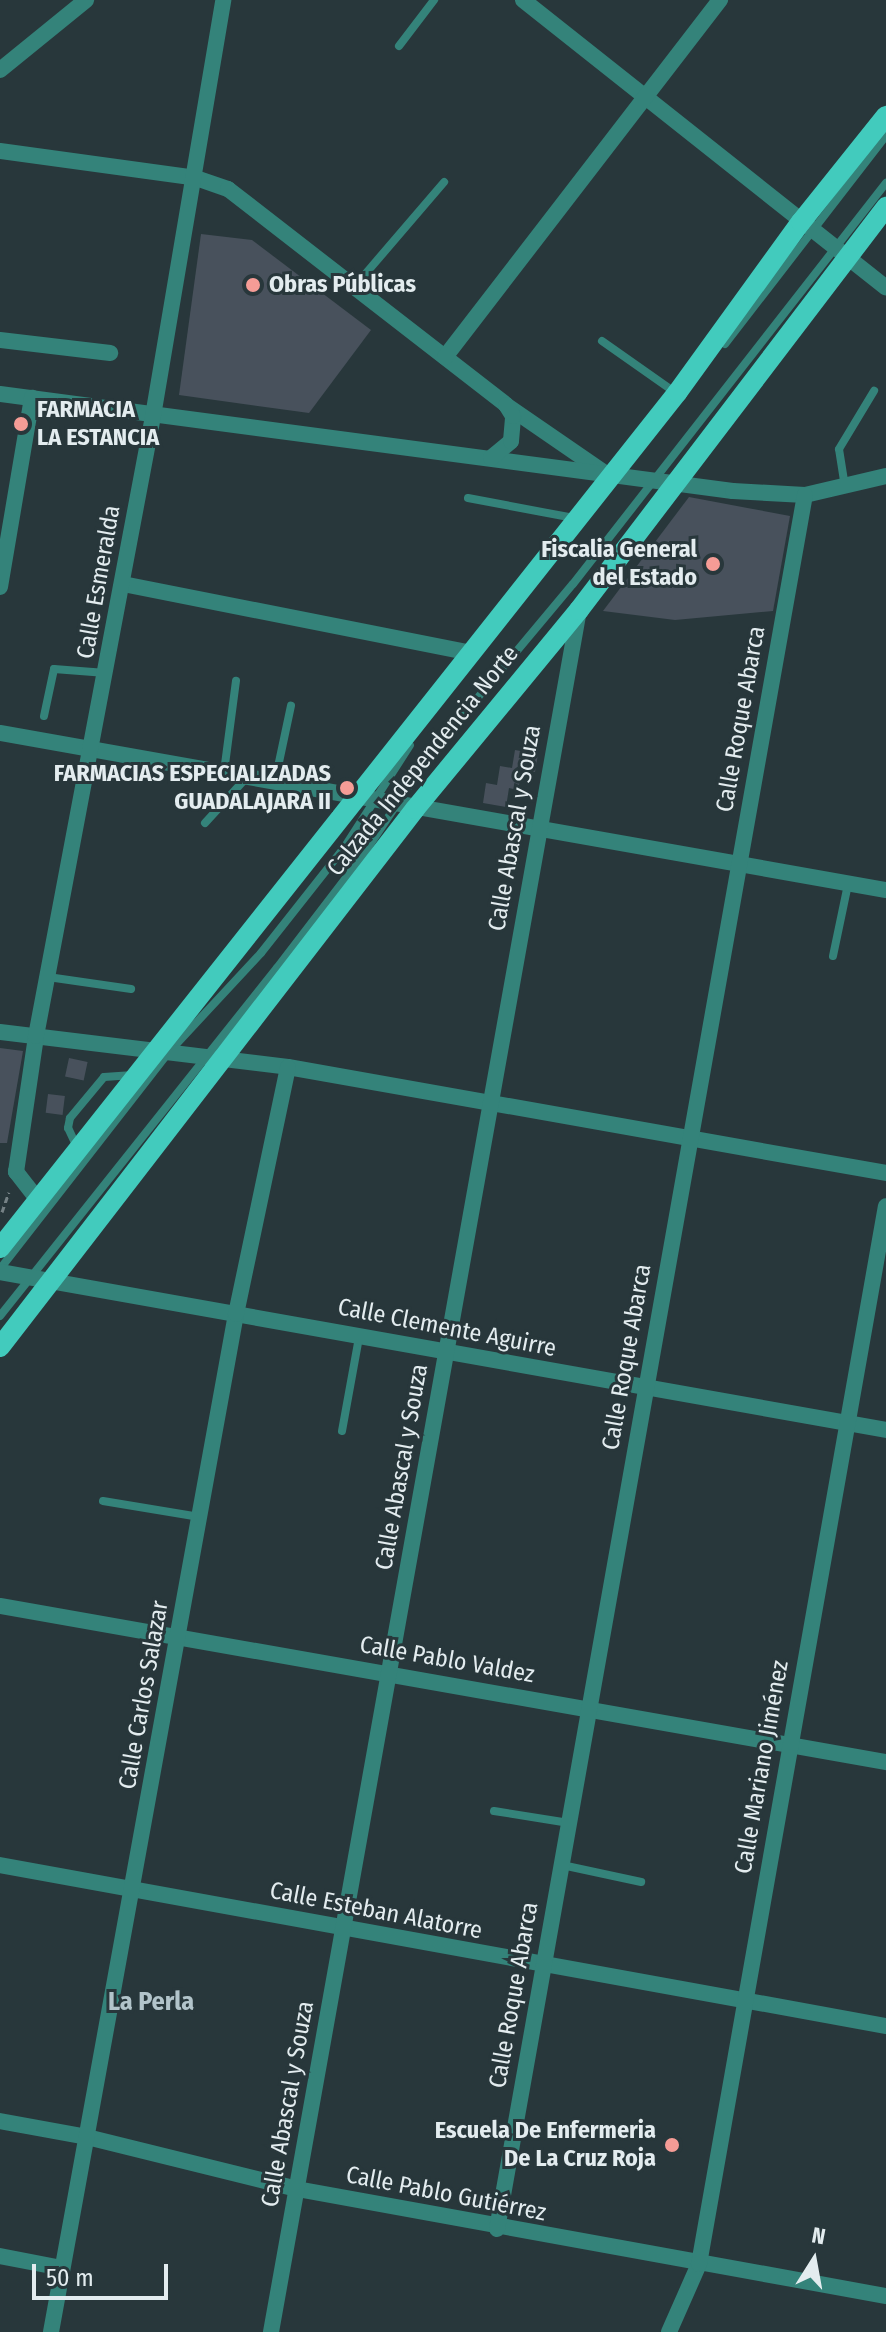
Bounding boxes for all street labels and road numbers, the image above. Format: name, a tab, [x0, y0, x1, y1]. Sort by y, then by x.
street label: Calle Esmeralda	[71, 503, 127, 661]
street label: Calle Roque Abarca	[710, 624, 772, 814]
street label: Calzada Independencia Norte	[321, 640, 525, 882]
street label: Calle Abascal y Souza	[483, 723, 547, 933]
street label: Calle Roque Abarca	[596, 1262, 658, 1452]
street label: Calle Clemente Aguirre	[335, 1293, 559, 1363]
street label: Calle Abascal y Souza	[370, 1362, 434, 1572]
street label: Calle Carlos Salazar	[113, 1598, 175, 1792]
street label: Calle Pablo Valdez	[357, 1630, 537, 1690]
street label: Calle Mariano Jiménez	[729, 1658, 795, 1876]
street label: Calle Esteban Alatorre	[267, 1876, 485, 1946]
street label: Calle Roque Abarca	[483, 1900, 545, 2090]
street label: Calle Abascal y Souza	[256, 1999, 320, 2209]
street label: Calle Pablo Gutiérrez	[344, 2160, 548, 2228]

